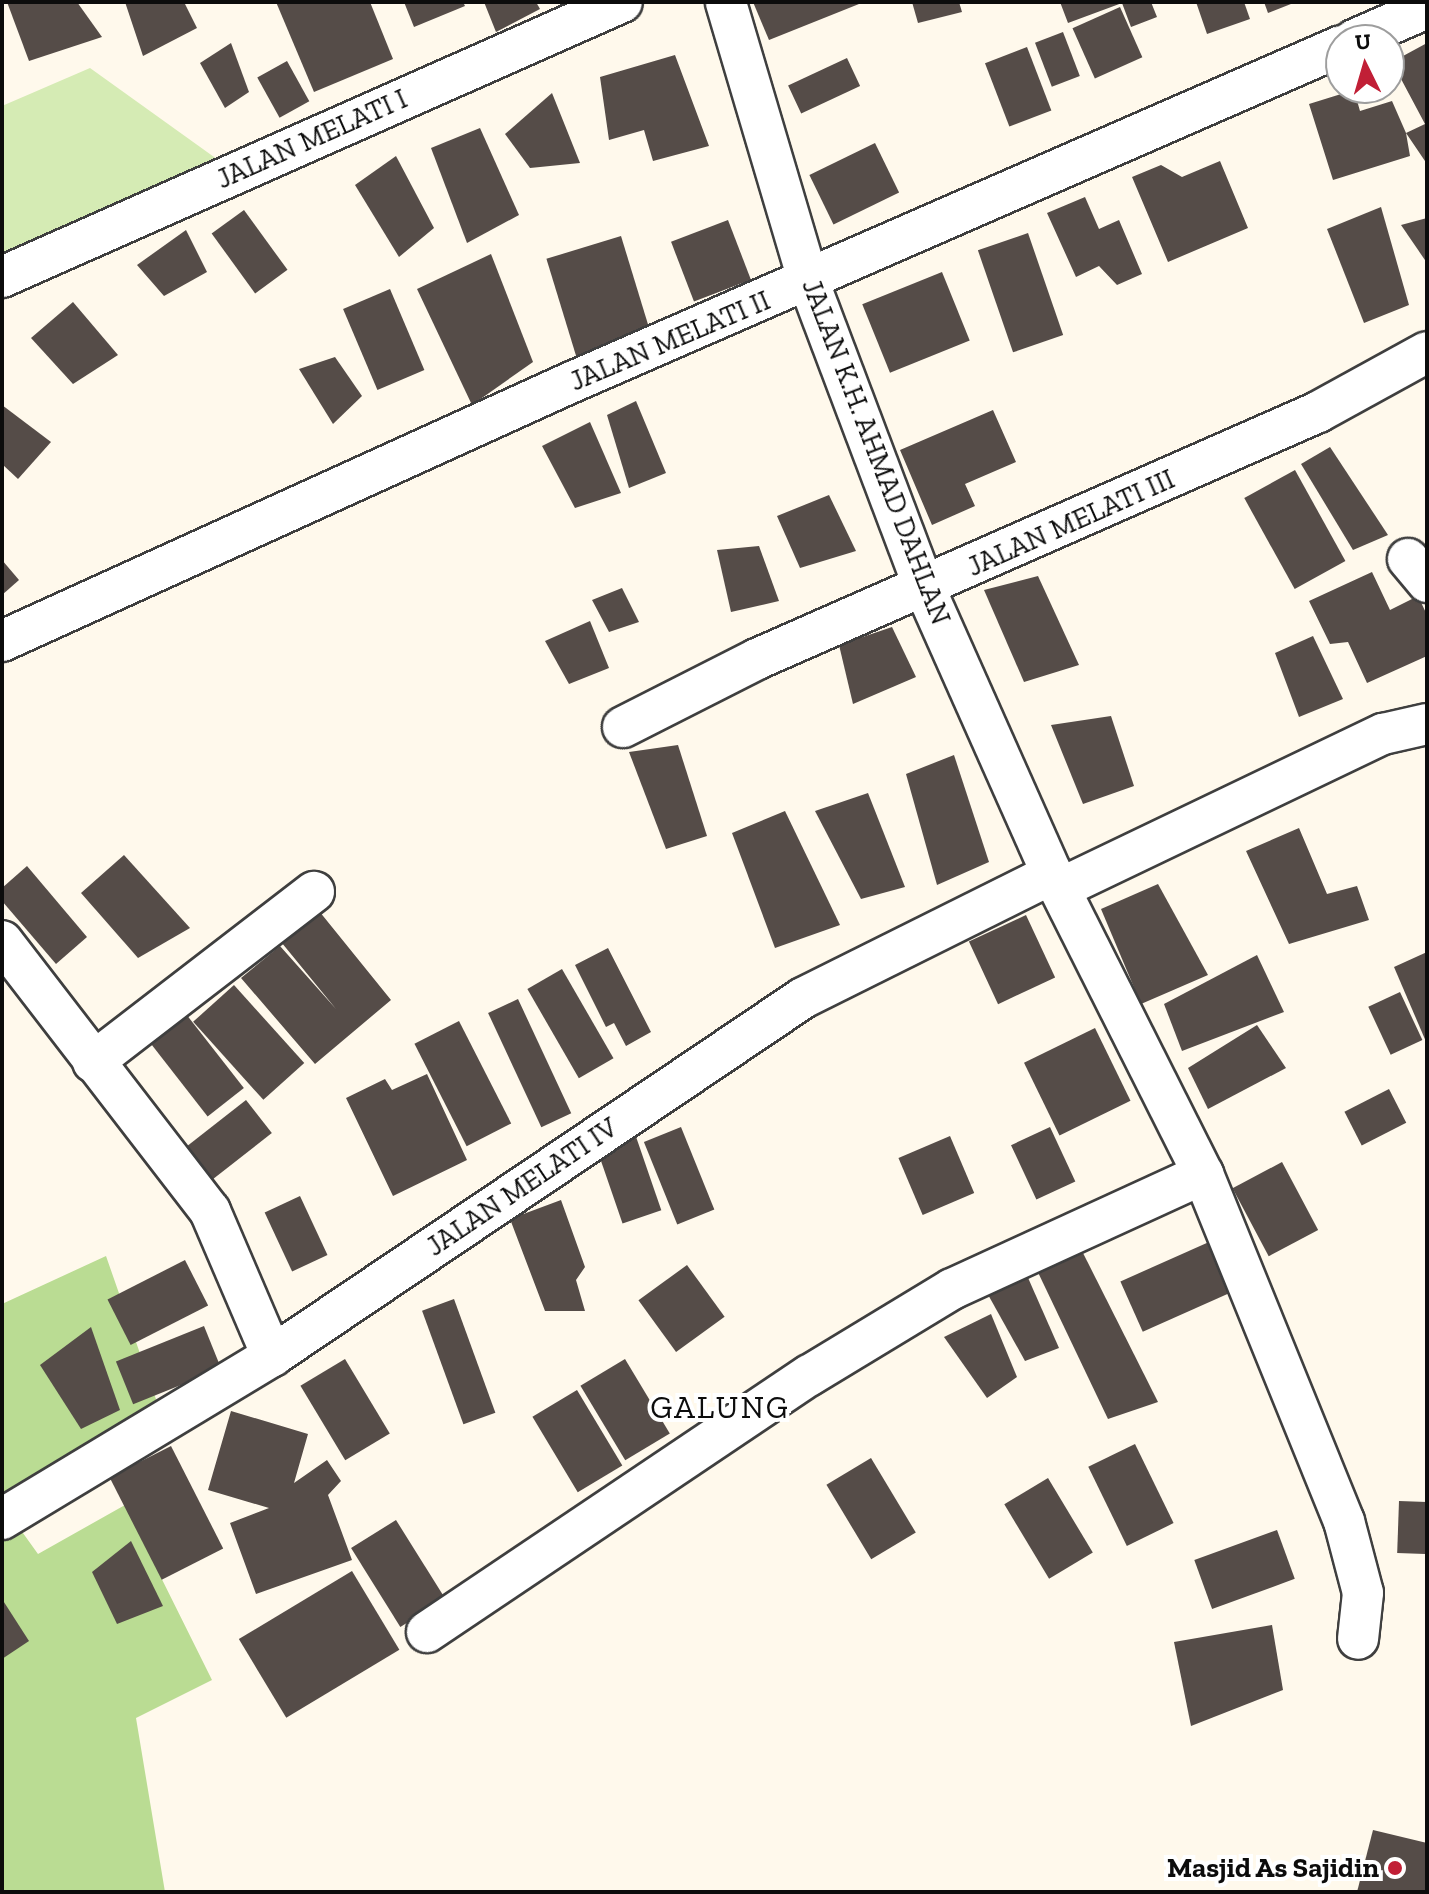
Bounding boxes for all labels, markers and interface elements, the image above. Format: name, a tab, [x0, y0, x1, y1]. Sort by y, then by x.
north arrow	[1325, 24, 1405, 104]
text: U	[1354, 27, 1372, 56]
street label: JALAN MELATI I	[211, 82, 413, 196]
street label: JALAN K.H. AHMAD DAHLAN	[794, 274, 958, 630]
street label: JALAN MELATI II	[565, 284, 775, 398]
street label: JALAN MELATI III	[962, 462, 1180, 584]
street label: JALAN MELATI IV	[420, 1111, 624, 1263]
district label: GALUNG	[650, 1388, 790, 1426]
place label: Masjid As Sajidin	[1166, 1851, 1379, 1885]
marker: Masjid As Sajidin	[1386, 1859, 1404, 1877]

